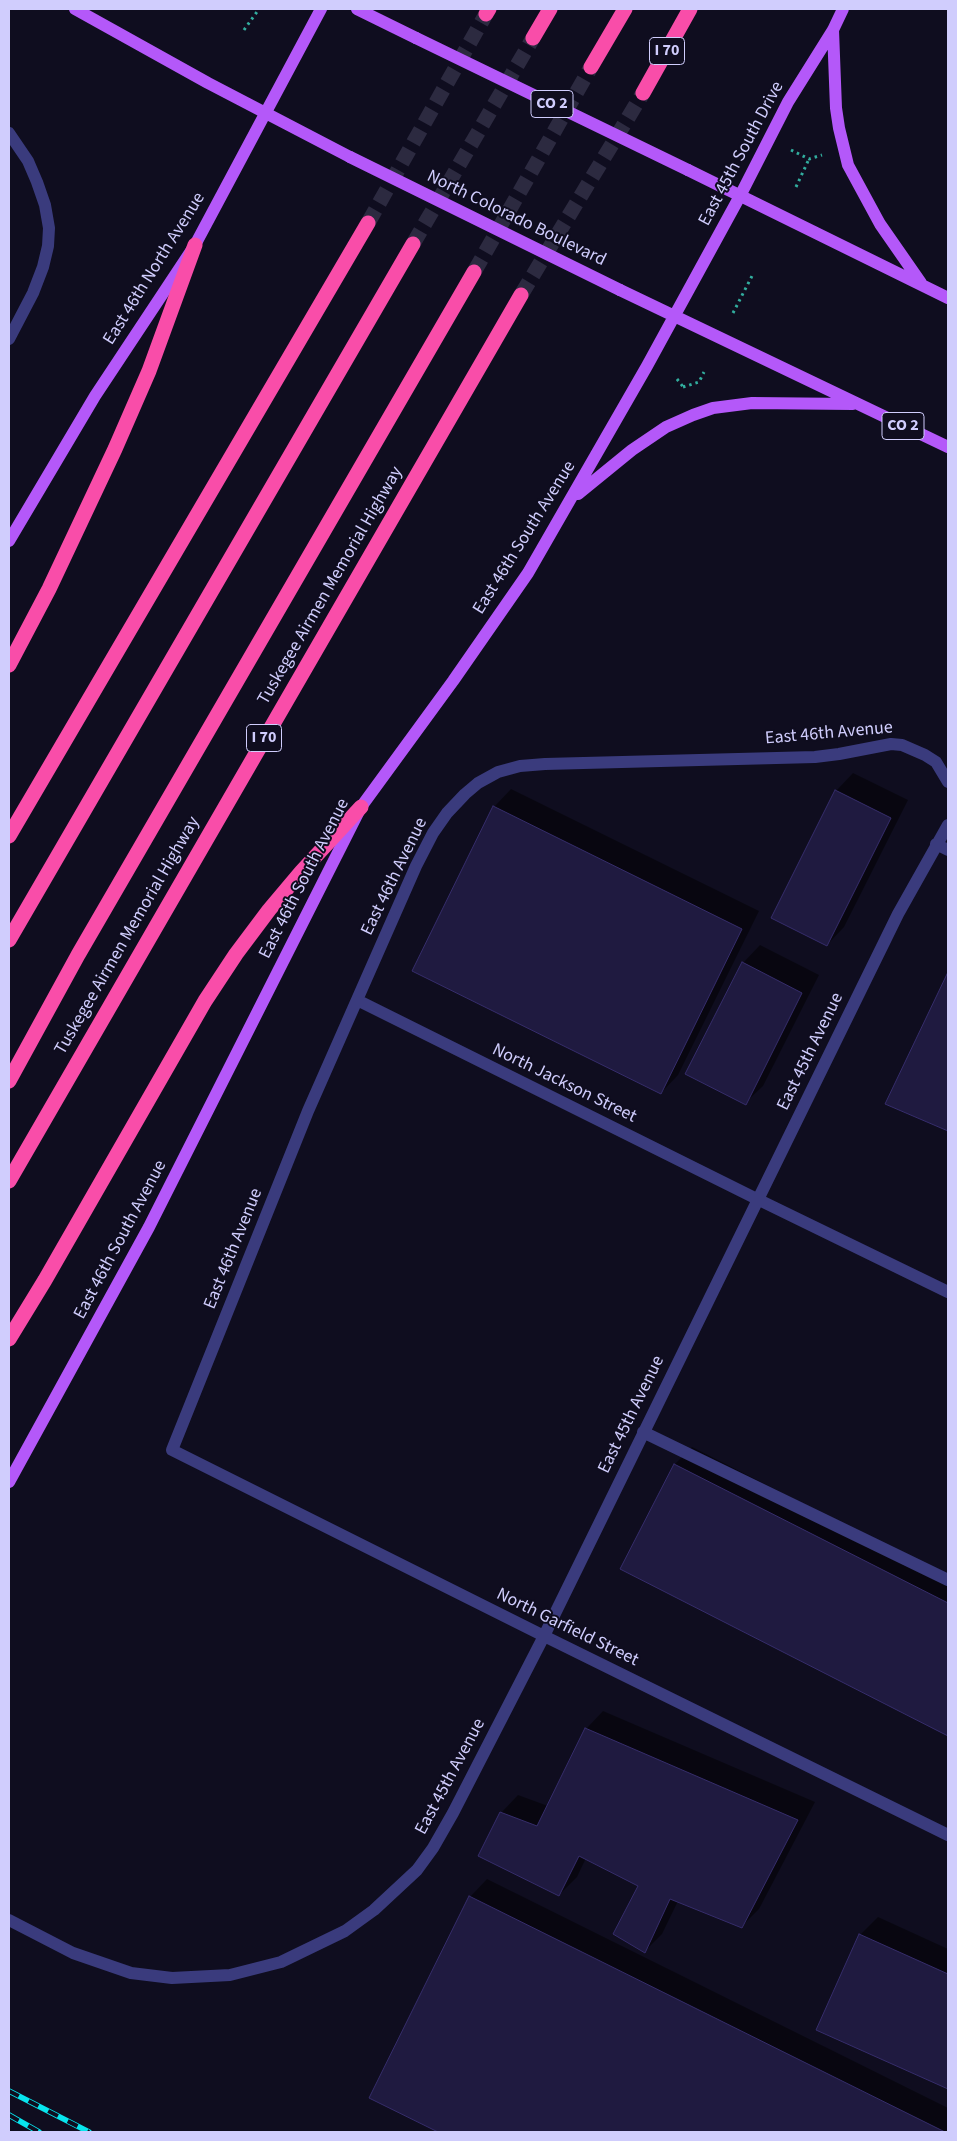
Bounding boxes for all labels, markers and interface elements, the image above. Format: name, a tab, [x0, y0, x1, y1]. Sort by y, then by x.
road number: I 70	[650, 37, 684, 64]
street label: East 45th South Drive	[695, 78, 789, 230]
road number: CO 2	[531, 90, 573, 118]
street label: North Colorado Boulevard	[423, 166, 609, 272]
street label: East 46th North Avenue	[99, 189, 211, 349]
road number: CO 2	[882, 412, 924, 440]
street label: East 46th South Avenue	[469, 457, 581, 619]
street label: Tuskegee Airmen Memorial Highway	[254, 463, 408, 709]
street label: East 46th Avenue	[764, 718, 894, 750]
road number: I 70	[246, 724, 282, 751]
street label: East 46th South Avenue	[255, 795, 355, 963]
street label: Tuskegee Airmen Memorial Highway	[51, 813, 205, 1059]
street label: East 46th Avenue	[357, 815, 433, 939]
street label: East 45th Avenue	[773, 990, 849, 1114]
street label: North Jackson Street	[488, 1040, 640, 1128]
street label: East 46th South Avenue	[70, 1157, 172, 1323]
street label: East 46th Avenue	[200, 1185, 268, 1313]
street label: East 45th Avenue	[594, 1353, 670, 1477]
street label: North Garfield Street	[492, 1584, 642, 1672]
street label: East 45th Avenue	[411, 1715, 491, 1839]

